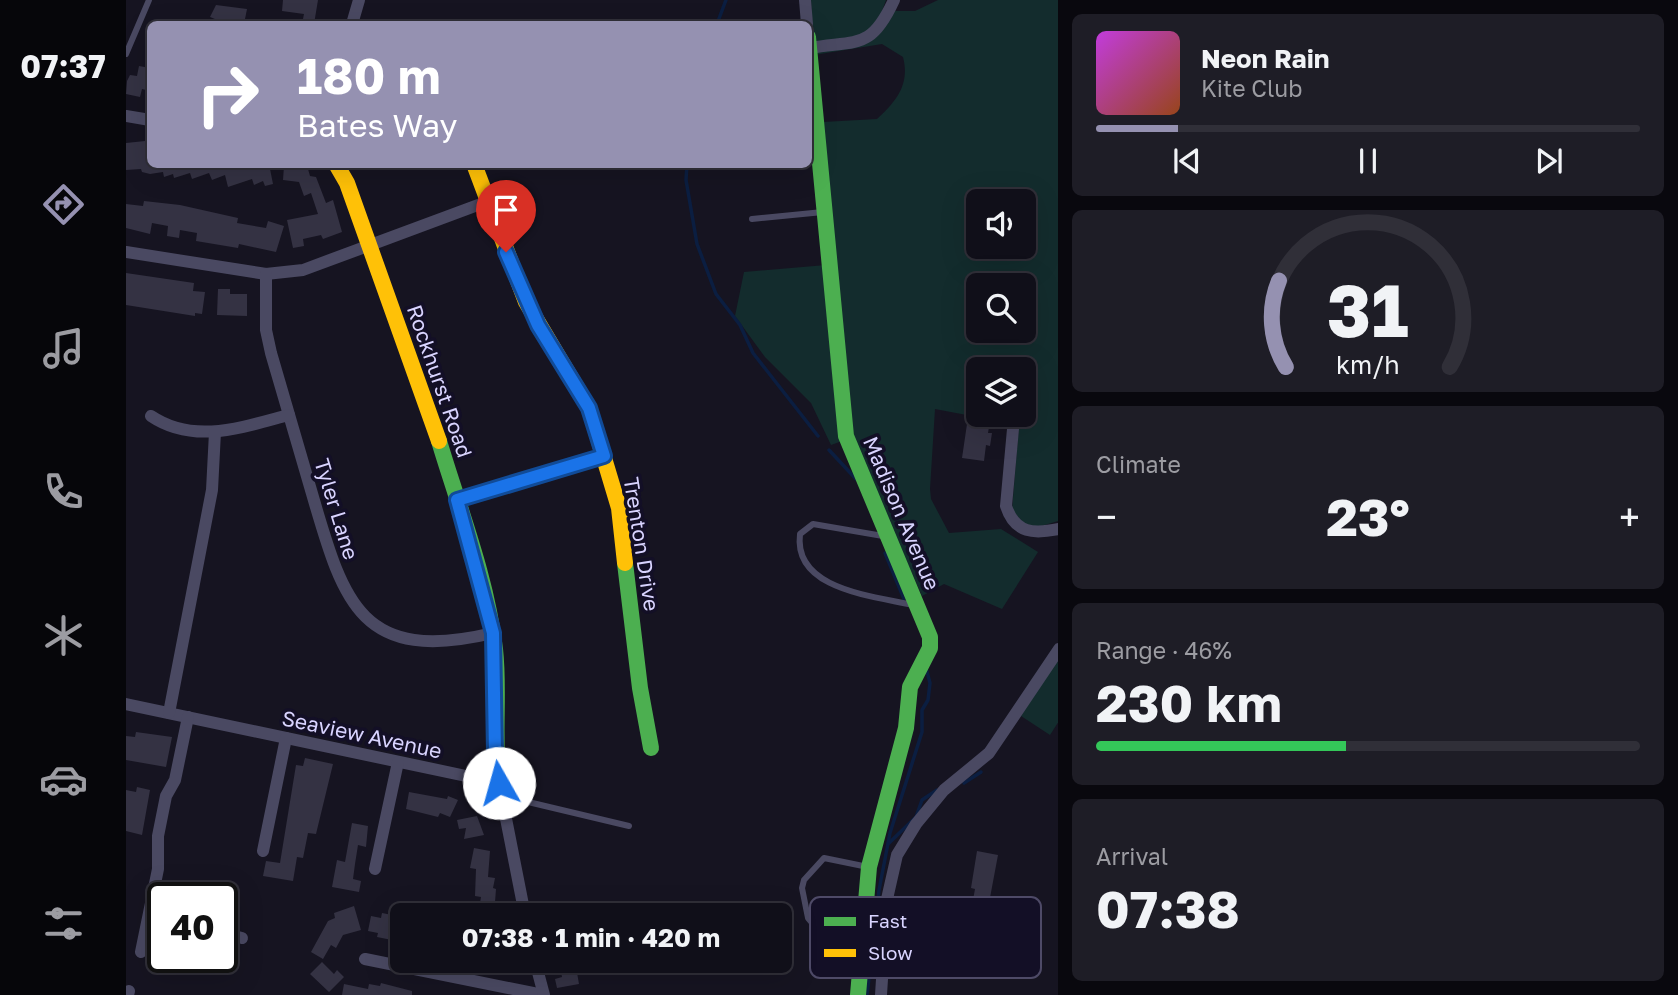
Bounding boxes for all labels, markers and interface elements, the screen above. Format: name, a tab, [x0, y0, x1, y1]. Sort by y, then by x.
text: Neon Rain	[1201, 43, 1330, 74]
text: 180 m	[297, 46, 441, 105]
text: 07:37	[20, 47, 106, 85]
icon: right	[182, 49, 273, 140]
text: Kite Club	[1201, 74, 1302, 102]
text: Bates Way	[297, 106, 457, 144]
icon: previous	[1168, 142, 1206, 180]
icon: pause	[1349, 142, 1387, 180]
icon: next	[1530, 142, 1568, 180]
icon: directions	[39, 180, 88, 229]
pin	[476, 180, 536, 252]
map controls	[966, 189, 1036, 427]
button: sound	[966, 189, 1036, 259]
icon: arrive	[487, 191, 525, 229]
text: 31	[1327, 267, 1409, 354]
button: search	[966, 273, 1036, 343]
street label: Rockhurst Road	[402, 301, 478, 461]
icon: music	[39, 324, 88, 373]
text: km/h	[1336, 349, 1400, 380]
button: layers	[966, 357, 1036, 427]
street label: Madison Avenue	[858, 432, 946, 594]
text: Climate	[1096, 450, 1181, 478]
street label: Tyler Lane	[309, 455, 365, 563]
icon: phone	[39, 467, 88, 516]
street label: Trenton Drive	[619, 475, 665, 613]
text: 23°	[1326, 485, 1410, 547]
text: −	[1096, 494, 1117, 539]
text: +	[1619, 494, 1640, 539]
icon: climate	[39, 611, 88, 660]
text: Range · 46%	[1096, 636, 1232, 664]
text: 230 km	[1096, 671, 1282, 733]
street label: Seaview Avenue	[280, 704, 444, 764]
position arrow	[462, 746, 536, 820]
icon: car	[39, 755, 88, 804]
text: Arrival	[1096, 842, 1168, 870]
text: 07:38	[1096, 877, 1240, 939]
speed limit sign: 40	[147, 882, 238, 973]
legend	[810, 897, 1041, 978]
icon: filters	[39, 899, 88, 948]
text: Fast	[868, 909, 907, 932]
text: 07:38 · 1 min · 420 m	[462, 922, 720, 953]
text: Slow	[868, 941, 913, 964]

